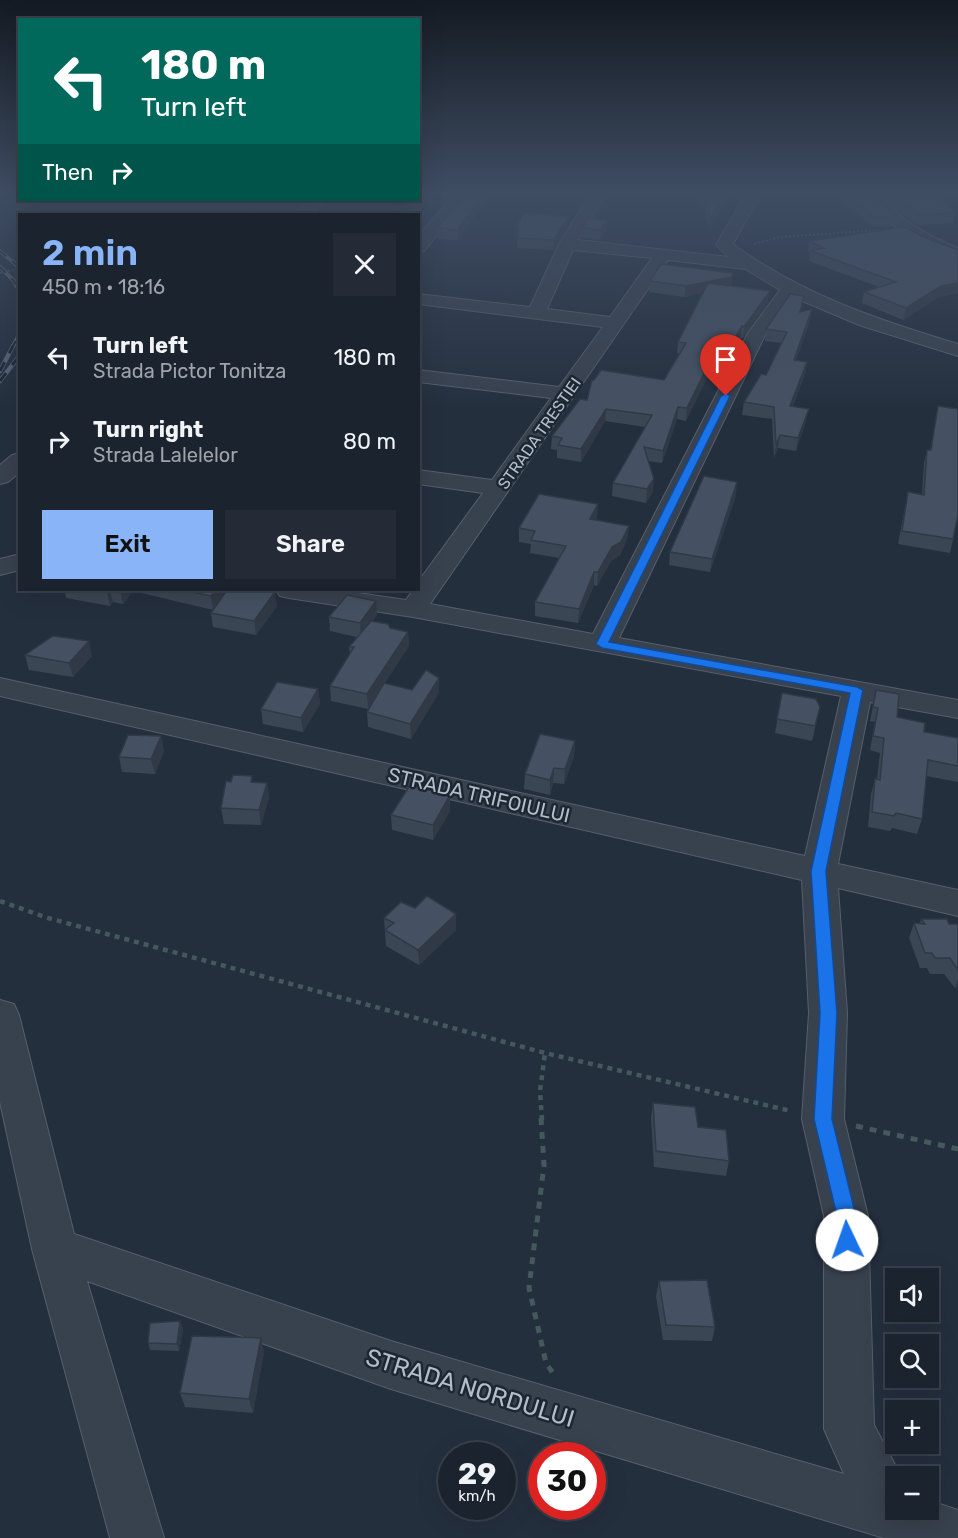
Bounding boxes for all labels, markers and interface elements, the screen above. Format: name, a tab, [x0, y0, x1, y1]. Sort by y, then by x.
text: 180 m	[141, 40, 266, 90]
icon: left	[42, 42, 120, 120]
text: Turn left	[141, 91, 246, 123]
icon: right	[105, 156, 138, 189]
text: Then	[42, 159, 93, 186]
text: 2 min	[42, 231, 138, 274]
button: close	[333, 233, 396, 296]
text: 450 m · 18:16	[42, 275, 165, 299]
text: Turn left	[93, 332, 188, 359]
pin	[700, 334, 751, 396]
icon: left	[42, 341, 75, 374]
icon: arrive	[709, 343, 742, 376]
text: 180 m	[334, 344, 396, 371]
text: Strada Pictor Tonitza	[93, 359, 286, 383]
street label: STRADA TRESTIEI	[494, 374, 585, 493]
text: Turn right	[93, 416, 203, 443]
icon: right	[42, 425, 75, 458]
text: 80 m	[343, 428, 396, 455]
text: Strada Lalelelor	[93, 443, 238, 467]
button: Exit	[42, 510, 213, 579]
button: Share	[225, 510, 396, 579]
street label: STRADA TRIFOIULUI	[386, 762, 572, 828]
position arrow	[815, 1208, 879, 1272]
map controls	[885, 1268, 939, 1520]
button: sound	[885, 1268, 939, 1322]
button: search	[885, 1334, 939, 1388]
street label: STRADA NORDULUI	[362, 1343, 578, 1433]
button: +	[885, 1400, 939, 1454]
speed limit sign: 30	[528, 1442, 606, 1520]
text: 29	[458, 1456, 496, 1492]
button: −	[885, 1466, 939, 1520]
text: km/h	[458, 1487, 496, 1505]

